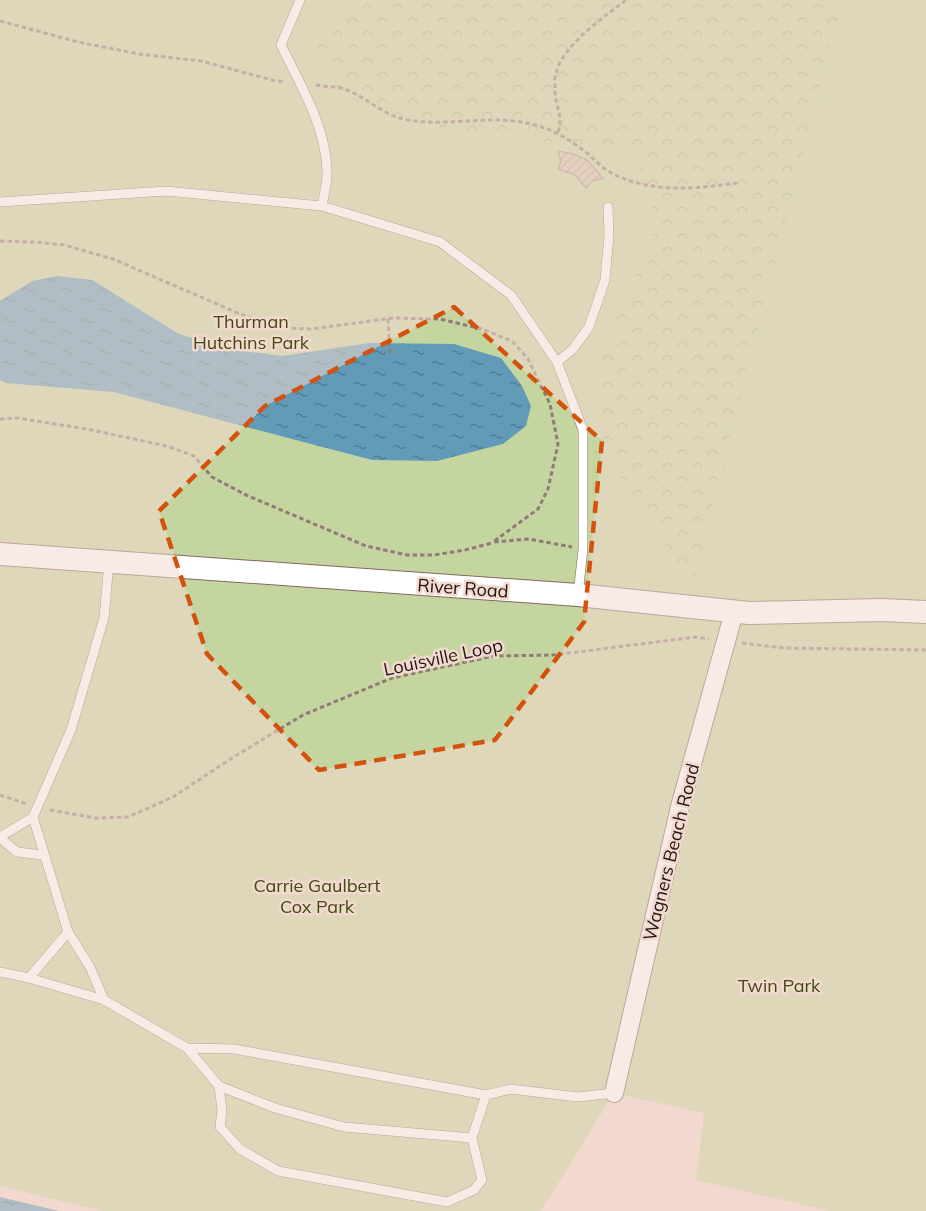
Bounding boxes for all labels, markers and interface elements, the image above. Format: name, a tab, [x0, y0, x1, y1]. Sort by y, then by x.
park label: Thurman Hutchins Park	[193, 310, 310, 354]
street label: River Road	[417, 573, 509, 603]
street label: Louisville Loop	[381, 633, 505, 681]
street label: Wagners Beach Road	[638, 761, 704, 943]
park label: Carrie Gaulbert Cox Park	[253, 874, 381, 918]
park label: Twin Park	[738, 974, 821, 997]

